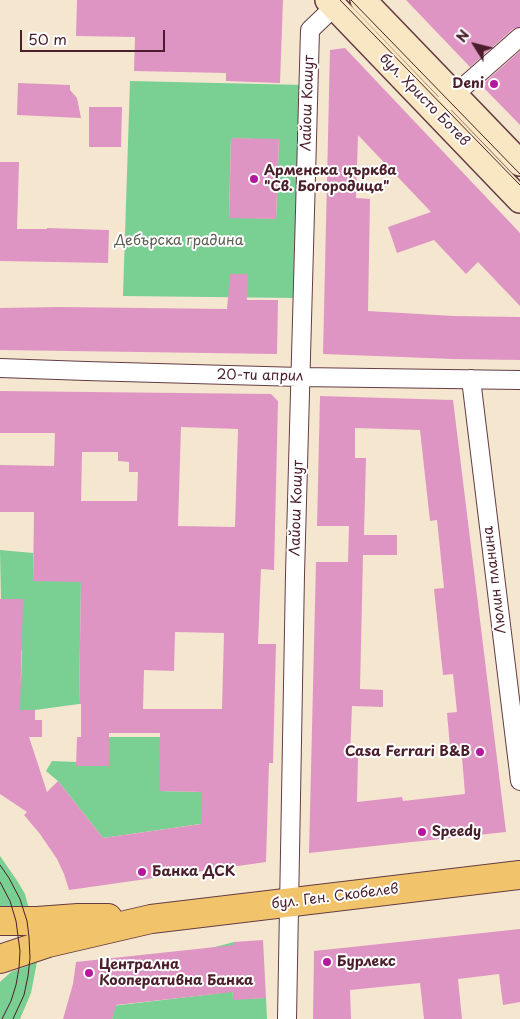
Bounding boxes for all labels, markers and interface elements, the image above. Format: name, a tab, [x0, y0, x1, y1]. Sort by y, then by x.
scale bar	[22, 20, 168, 52]
north arrow	[450, 20, 500, 70]
text: N	[451, 25, 474, 47]
text: 50 m	[28, 27, 67, 50]
street label: бул. Христо Ботев	[375, 50, 473, 150]
street label: Лайош Кошут	[298, 55, 318, 151]
place label: Deni	[452, 76, 484, 92]
marker: Deni	[488, 78, 500, 90]
place label: Арменска църква "Св. Богородица"	[264, 163, 397, 196]
marker: Арменска църква "Св. Богородица"	[248, 173, 260, 185]
park label: Дебърска градина	[115, 233, 243, 249]
street label: 20-ти април	[216, 367, 304, 385]
street label: Лайош Кошут	[287, 460, 307, 556]
street label: Люлин планина	[480, 525, 510, 635]
place label: Casa Ferrari B&B	[345, 744, 470, 760]
marker: Casa Ferrari B&B	[474, 746, 486, 758]
place label: Speedy	[432, 824, 481, 840]
marker: Speedy	[416, 826, 428, 838]
place label: Банка ДСК	[152, 864, 235, 880]
marker: Банка ДСК	[136, 866, 148, 878]
street label: бул. Ген. Скобелев	[271, 881, 399, 913]
place label: Бурлекс	[337, 954, 396, 970]
marker: Бурлекс	[321, 956, 333, 968]
place label: Централна Кооперативна Банка	[99, 957, 254, 990]
marker: Централна Кооперативна Банка	[83, 967, 95, 979]

